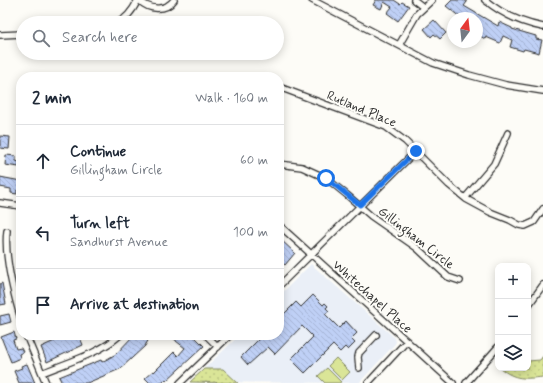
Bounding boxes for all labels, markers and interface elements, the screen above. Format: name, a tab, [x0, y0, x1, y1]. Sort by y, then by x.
north arrow	[447, 12, 483, 48]
search box	[16, 16, 284, 60]
icon: search	[30, 27, 52, 49]
text: Search here	[62, 28, 138, 48]
text: 2 min	[32, 87, 72, 109]
street label: Rutland Place	[324, 87, 399, 132]
text: Walk · 160 m	[195, 90, 268, 107]
text: Continue	[70, 142, 126, 162]
route end	[407, 142, 425, 160]
icon: ahead	[32, 150, 54, 172]
text: 60 m	[240, 152, 268, 169]
text: Gillingham Circle	[70, 162, 163, 179]
route start	[317, 169, 335, 187]
street label: Gillingham Circle	[373, 203, 458, 275]
text: Turn left	[70, 214, 130, 234]
icon: left	[32, 222, 54, 244]
text: 100 m	[233, 224, 268, 241]
text: Sandhurst Avenue	[70, 234, 168, 251]
street label: Whitechapel Place	[329, 257, 415, 337]
map controls	[495, 263, 531, 371]
button: +	[495, 263, 531, 299]
icon: arrive	[32, 294, 54, 316]
text: Arrive at destination	[70, 295, 199, 315]
button: −	[495, 299, 531, 335]
button: layers	[495, 335, 531, 371]

